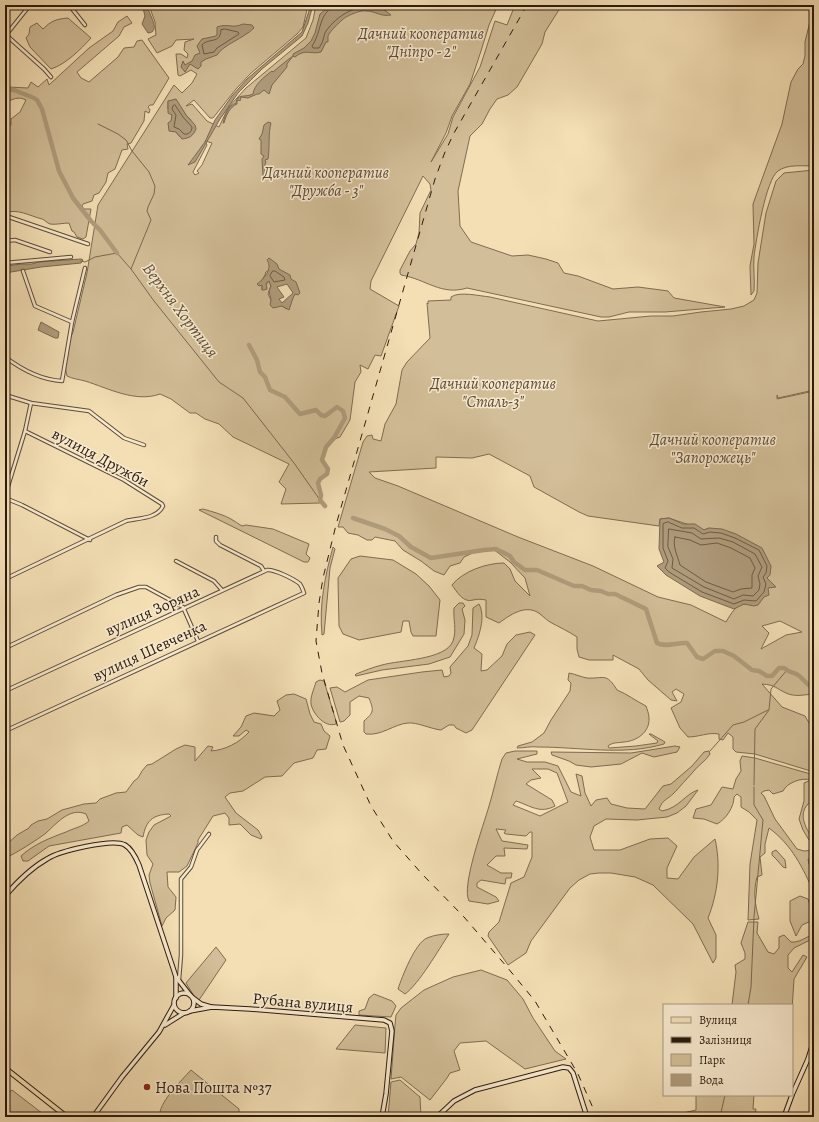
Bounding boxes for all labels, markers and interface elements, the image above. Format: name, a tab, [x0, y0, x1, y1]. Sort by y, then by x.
park label: Дачний кооператив "Дніпро - 2"	[357, 23, 484, 63]
park label: Дачний кооператив "Дружба - 3"	[262, 162, 389, 202]
water label: Верхня Хортиця	[137, 258, 224, 363]
park label: Дачний кооператив "Сталь-3"	[429, 373, 556, 413]
street label: вулиця Дружби	[48, 423, 153, 493]
park label: Дачний кооператив "Запорожець"	[649, 429, 776, 469]
street label: вулиця Зоряна	[102, 580, 204, 641]
street label: вулиця Шевченка	[89, 615, 210, 687]
street label: Рубана вулиця	[252, 988, 354, 1018]
legend	[663, 1004, 793, 1096]
text: Вулиця	[699, 1012, 737, 1028]
text: Залізниця	[699, 1032, 752, 1048]
text: Парк	[699, 1052, 725, 1068]
text: Вода	[699, 1072, 724, 1088]
place label: Нова Пошта №37	[155, 1077, 272, 1099]
marker: Нова Пошта №37	[142, 1082, 152, 1092]

